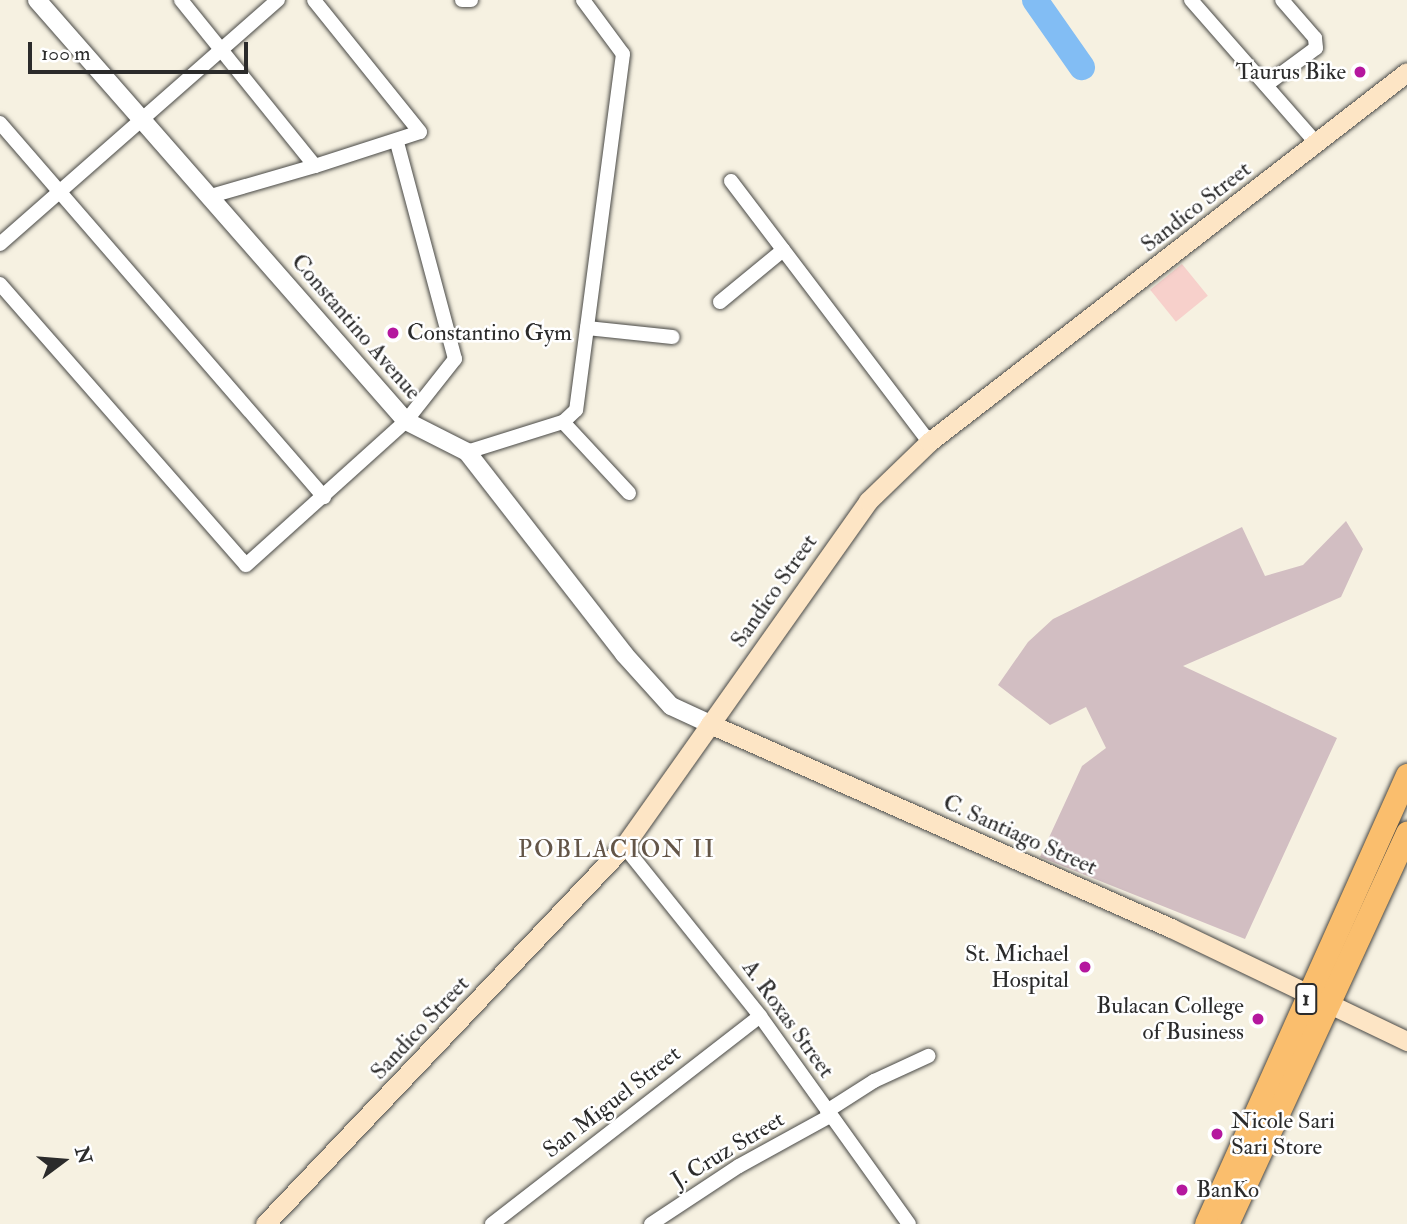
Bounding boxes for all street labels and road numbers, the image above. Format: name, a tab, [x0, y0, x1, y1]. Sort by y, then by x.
street label: Sandico Street	[1136, 156, 1256, 258]
street label: Constantino Avenue	[285, 248, 427, 406]
street label: Sandico Street	[725, 529, 823, 653]
street label: C. Santiago Street	[939, 789, 1101, 881]
street label: A. Roxas Street	[736, 955, 840, 1083]
street label: Sandico Street	[365, 970, 475, 1086]
road number: 1	[1294, 982, 1318, 1016]
street label: San Miguel Street	[538, 1040, 686, 1164]
street label: J. Cruz Street	[667, 1106, 789, 1194]

